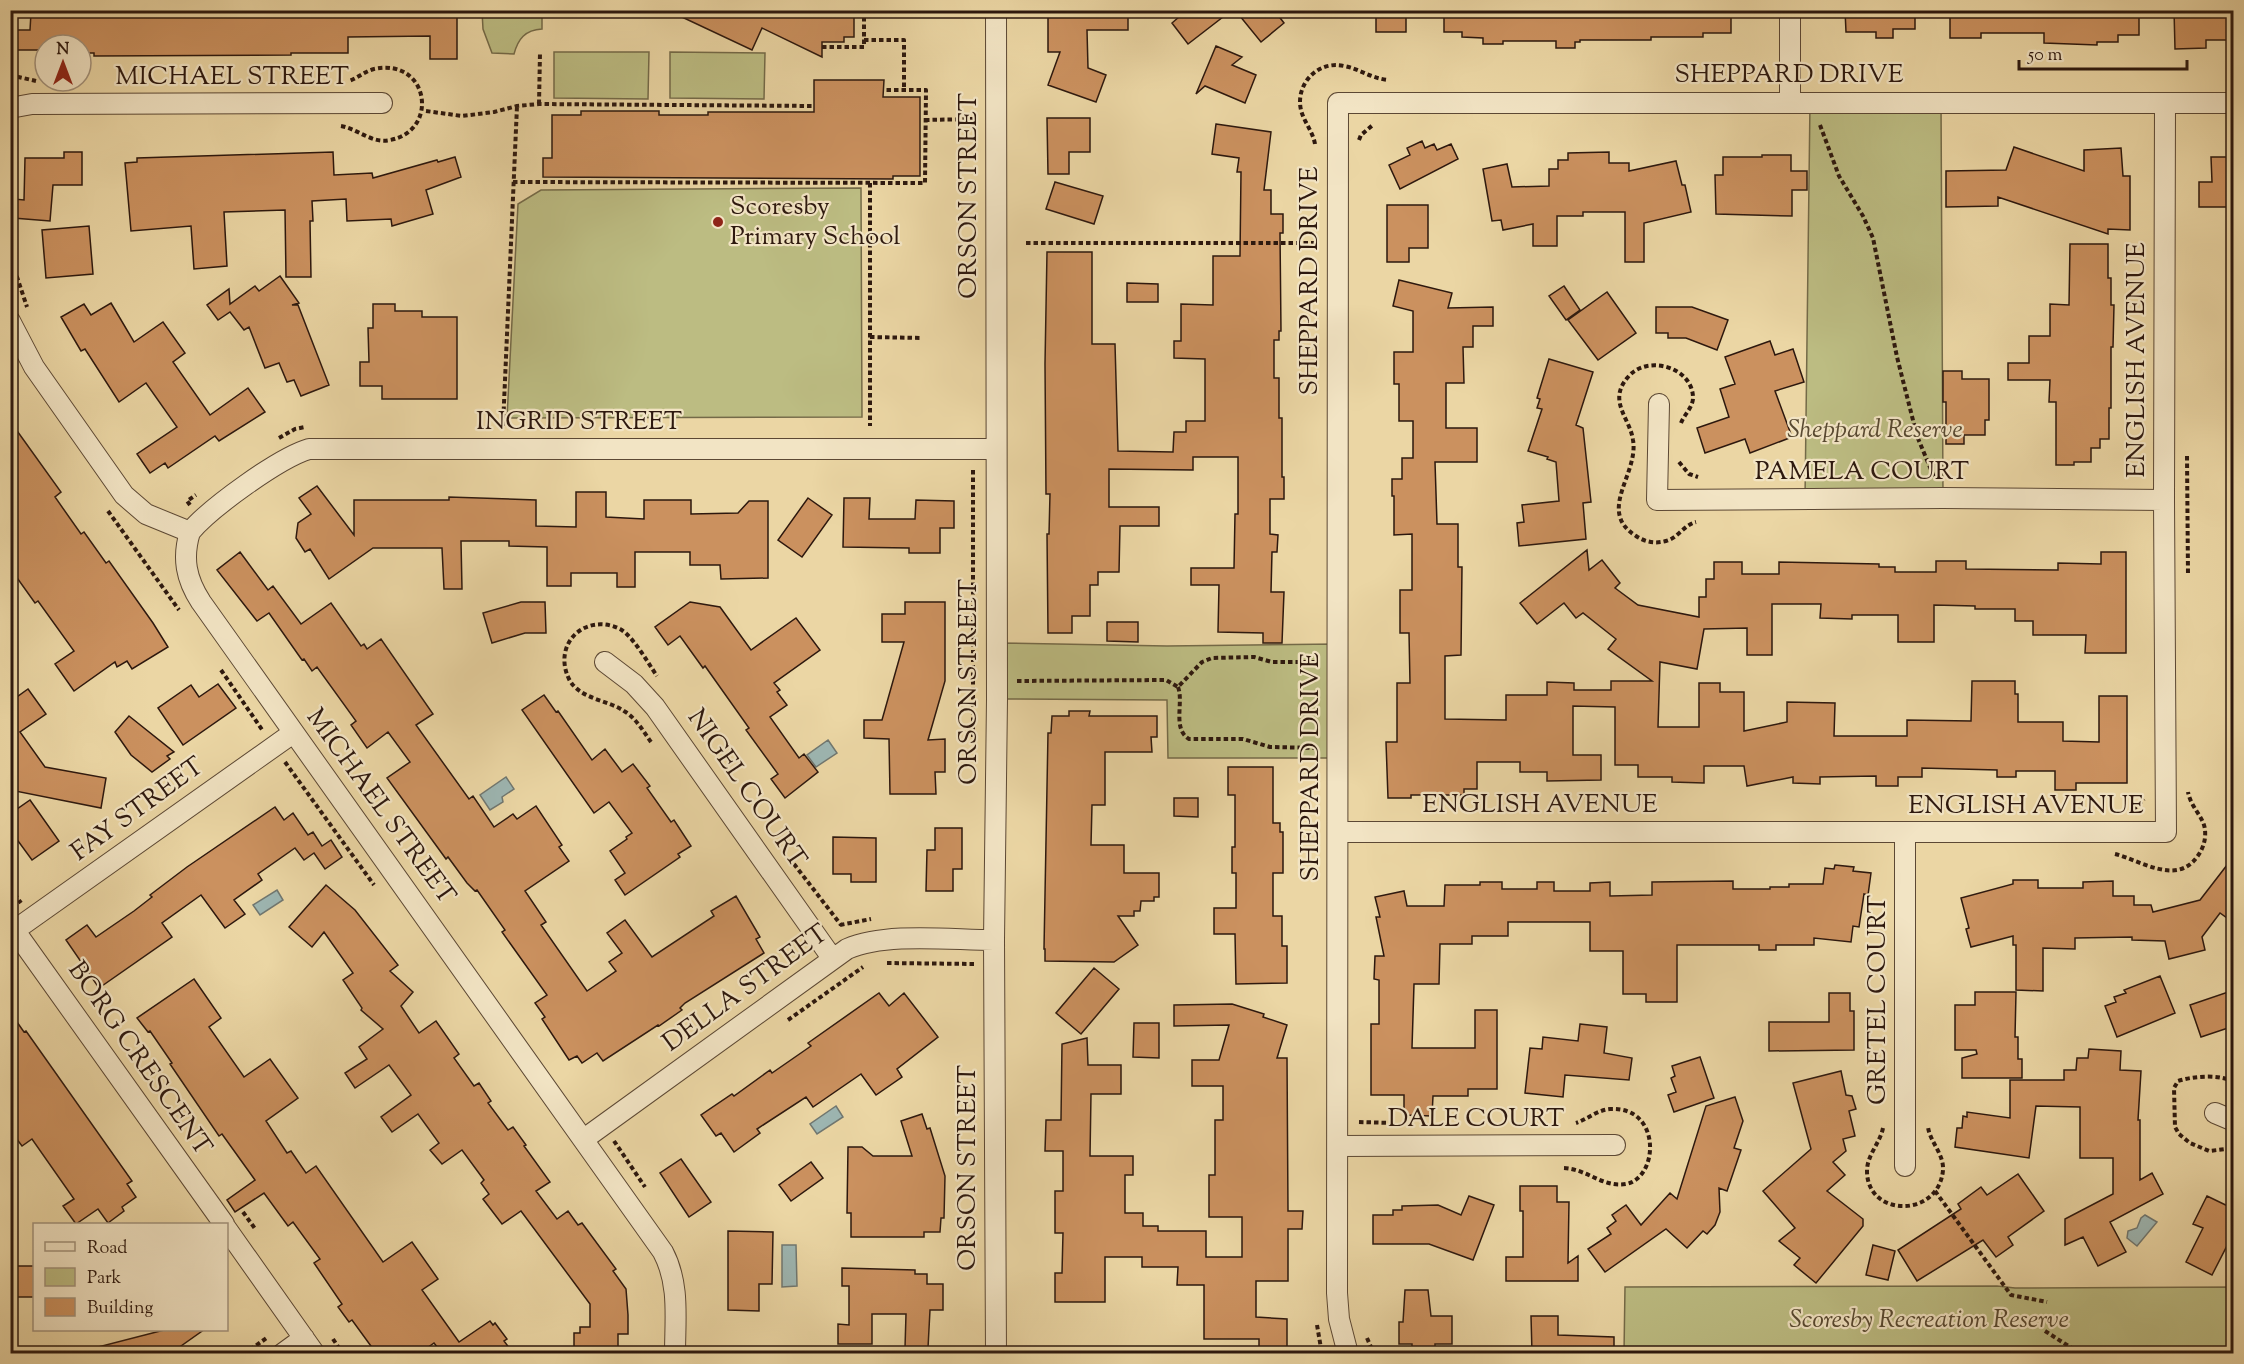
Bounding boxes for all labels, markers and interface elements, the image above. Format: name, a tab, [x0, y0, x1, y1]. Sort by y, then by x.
north arrow	[33, 33, 93, 93]
scale bar	[2019, 33, 2187, 71]
text: N	[57, 39, 70, 62]
text: 50 m	[2027, 43, 2063, 69]
street label: SHEPPARD DRIVE	[1674, 57, 1904, 94]
street label: MICHAEL STREET	[115, 59, 349, 96]
street label: ORSON STREET	[951, 93, 988, 299]
street label: SHEPPARD DRIVE	[1292, 166, 1329, 396]
place label: Scoresby Primary School	[730, 189, 900, 256]
marker: Scoresby Primary School	[711, 215, 725, 229]
street label: ENGLISH AVENUE	[2119, 242, 2156, 478]
street label: INGRID STREET	[476, 404, 682, 441]
park label: Sheppard Reserve	[1787, 412, 1963, 449]
street label: PAMELA COURT	[1755, 454, 1969, 491]
street label: ORSON STREET	[951, 579, 988, 785]
street label: SHEPPARD DRIVE	[1293, 652, 1330, 882]
street label: MICHAEL STREET	[296, 701, 464, 913]
street label: NIGEL COURT	[677, 702, 815, 876]
street label: FAY STREET	[64, 749, 212, 871]
street label: ENGLISH AVENUE	[1422, 787, 1658, 824]
street label: ENGLISH AVENUE	[1908, 788, 2144, 825]
street label: GRETEL COURT	[1860, 895, 1897, 1105]
street label: DELLA STREET	[656, 916, 836, 1062]
street label: BORG CRESCENT	[58, 954, 220, 1164]
street label: ORSON STREET	[950, 1065, 987, 1271]
street label: DALE COURT	[1388, 1101, 1564, 1138]
legend	[33, 1223, 228, 1331]
text: Road	[87, 1236, 127, 1262]
text: Park	[87, 1266, 122, 1292]
text: Building	[87, 1296, 153, 1322]
park label: Scoresby Recreation Reserve	[1789, 1302, 2069, 1339]

